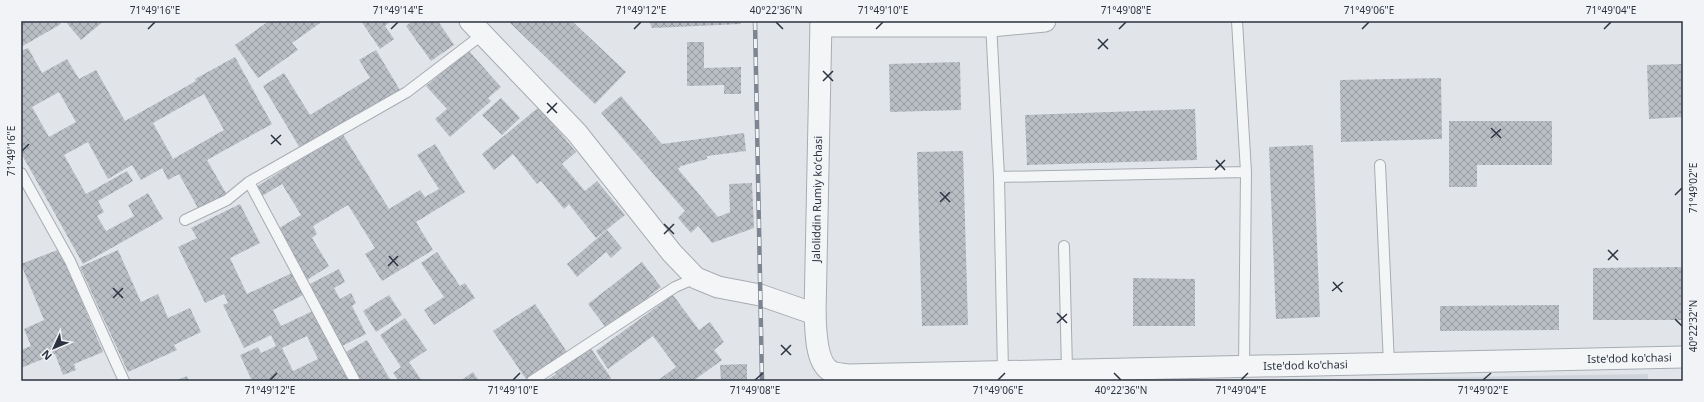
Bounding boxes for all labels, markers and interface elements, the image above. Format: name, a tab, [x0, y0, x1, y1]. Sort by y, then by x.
text: 71°49'16"E	[130, 3, 180, 17]
text: 71°49'14"E	[373, 3, 423, 17]
text: 71°49'12"E	[616, 3, 666, 17]
text: 40°22'36"N	[750, 3, 802, 17]
text: 71°49'10"E	[858, 3, 908, 17]
text: 71°49'08"E	[1101, 3, 1151, 17]
text: 71°49'06"E	[1344, 3, 1394, 17]
text: 71°49'04"E	[1586, 3, 1636, 17]
text: 71°49'16"E	[4, 126, 18, 176]
street label: Jaloliddin Rumiy koʻchasi	[808, 136, 825, 263]
text: 71°49'02"E	[1686, 163, 1700, 213]
text: 40°22'32"N	[1686, 300, 1700, 352]
north arrow	[34, 328, 74, 368]
text: N	[38, 347, 55, 364]
street label: Iste'dod ko'chasi	[1587, 349, 1672, 366]
street label: Iste'dod ko'chasi	[1263, 356, 1348, 373]
text: 71°49'12"E	[245, 383, 295, 397]
text: 71°49'10"E	[488, 383, 538, 397]
text: 71°49'08"E	[730, 383, 780, 397]
text: 71°49'06"E	[973, 383, 1023, 397]
text: 40°22'36"N	[1095, 383, 1147, 397]
text: 71°49'04"E	[1216, 383, 1266, 397]
text: 71°49'02"E	[1458, 383, 1508, 397]

